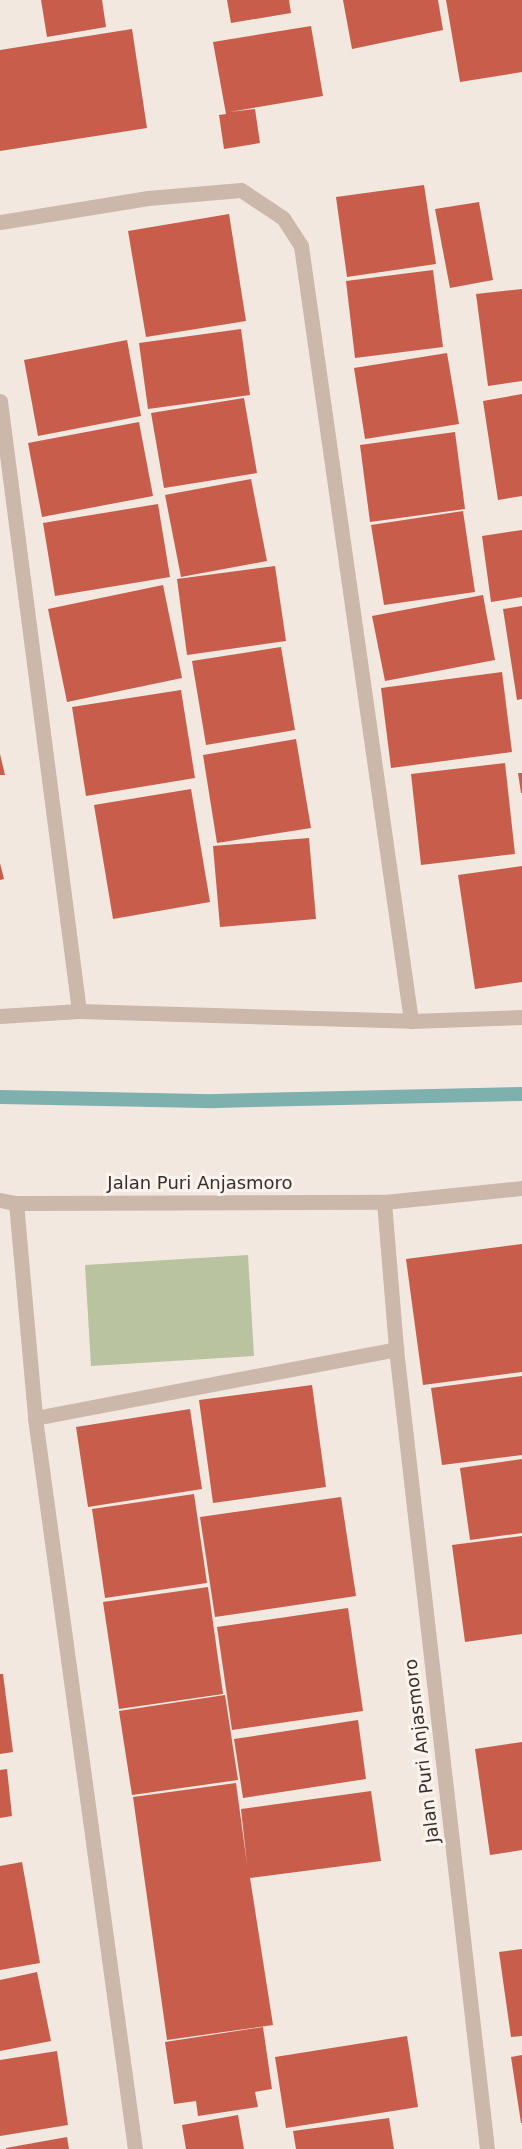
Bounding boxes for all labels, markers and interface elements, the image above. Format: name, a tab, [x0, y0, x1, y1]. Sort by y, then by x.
street label: Jalan Puri Anjasmoro	[107, 1172, 293, 1194]
street label: Jalan Puri Anjasmoro	[400, 1658, 444, 1844]

